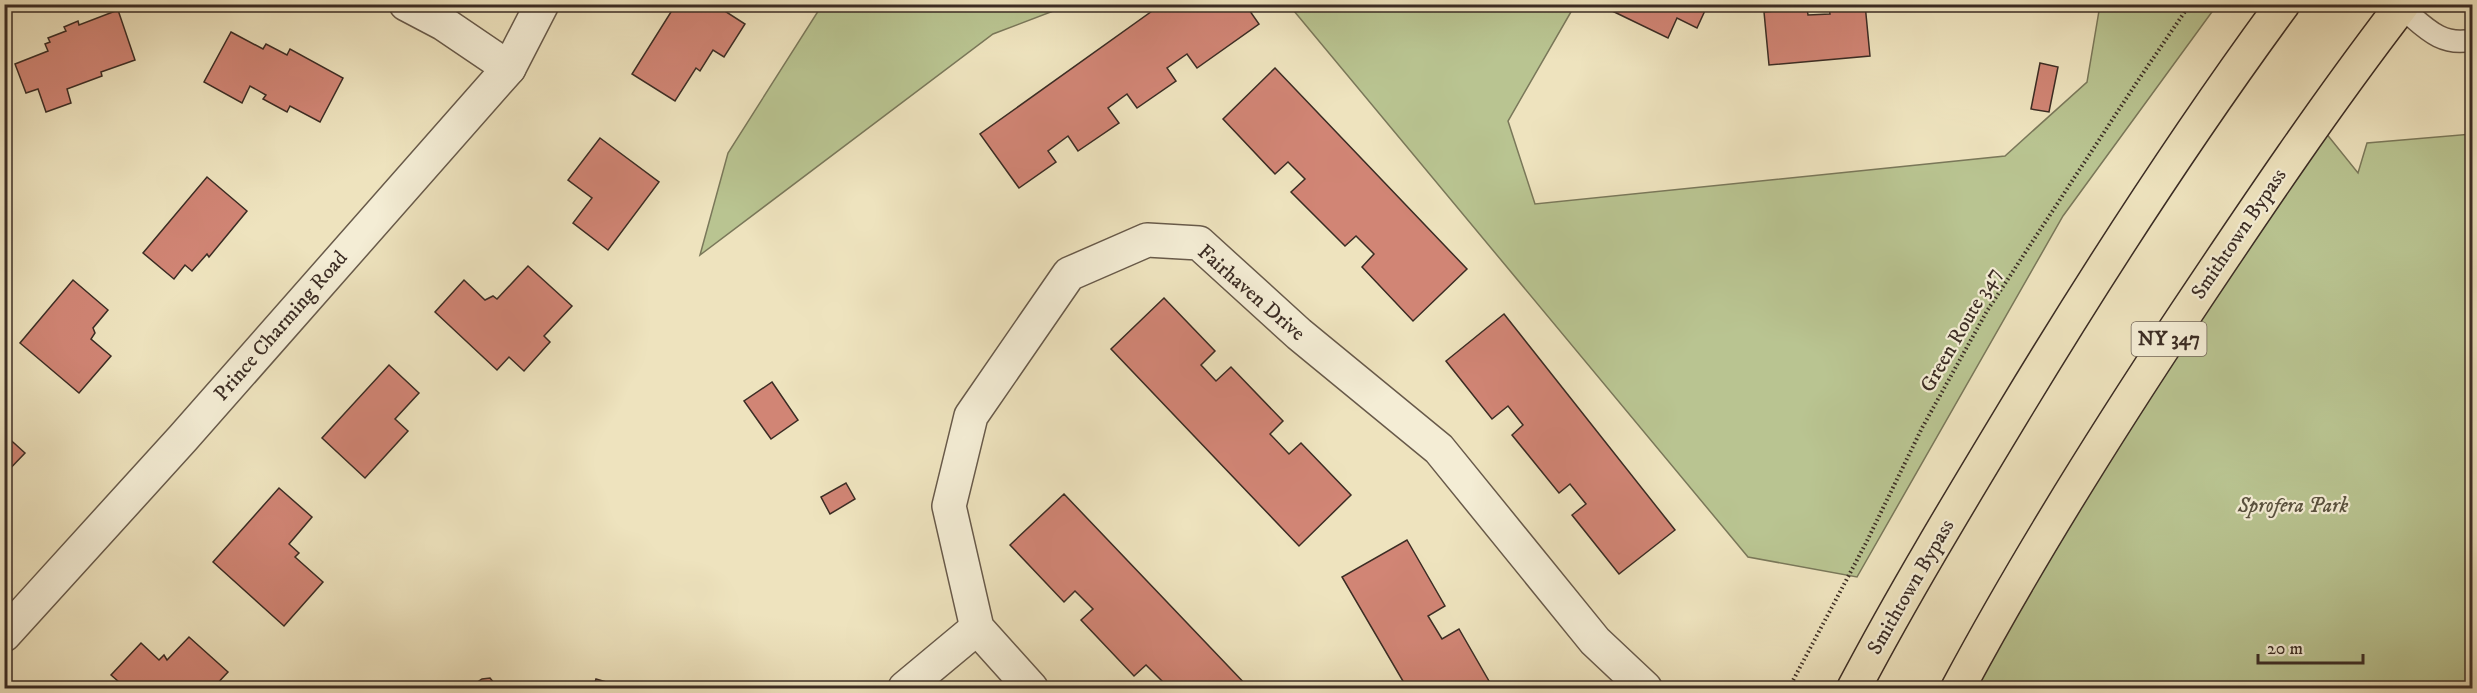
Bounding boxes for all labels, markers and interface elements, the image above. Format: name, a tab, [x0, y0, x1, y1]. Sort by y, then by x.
street label: Smithtown Bypass	[2186, 164, 2292, 304]
street label: Fairhaven Drive	[1192, 239, 1310, 347]
street label: Prince Charming Road	[209, 245, 354, 406]
street label: Green Route 347	[1915, 263, 2007, 397]
road number: NY 347	[2132, 322, 2206, 356]
park label: Sprofera Park	[2237, 493, 2349, 519]
street label: Smithtown Bypass	[1862, 515, 1960, 659]
scale bar	[2258, 627, 2363, 665]
text: 20 m	[2267, 638, 2303, 660]

